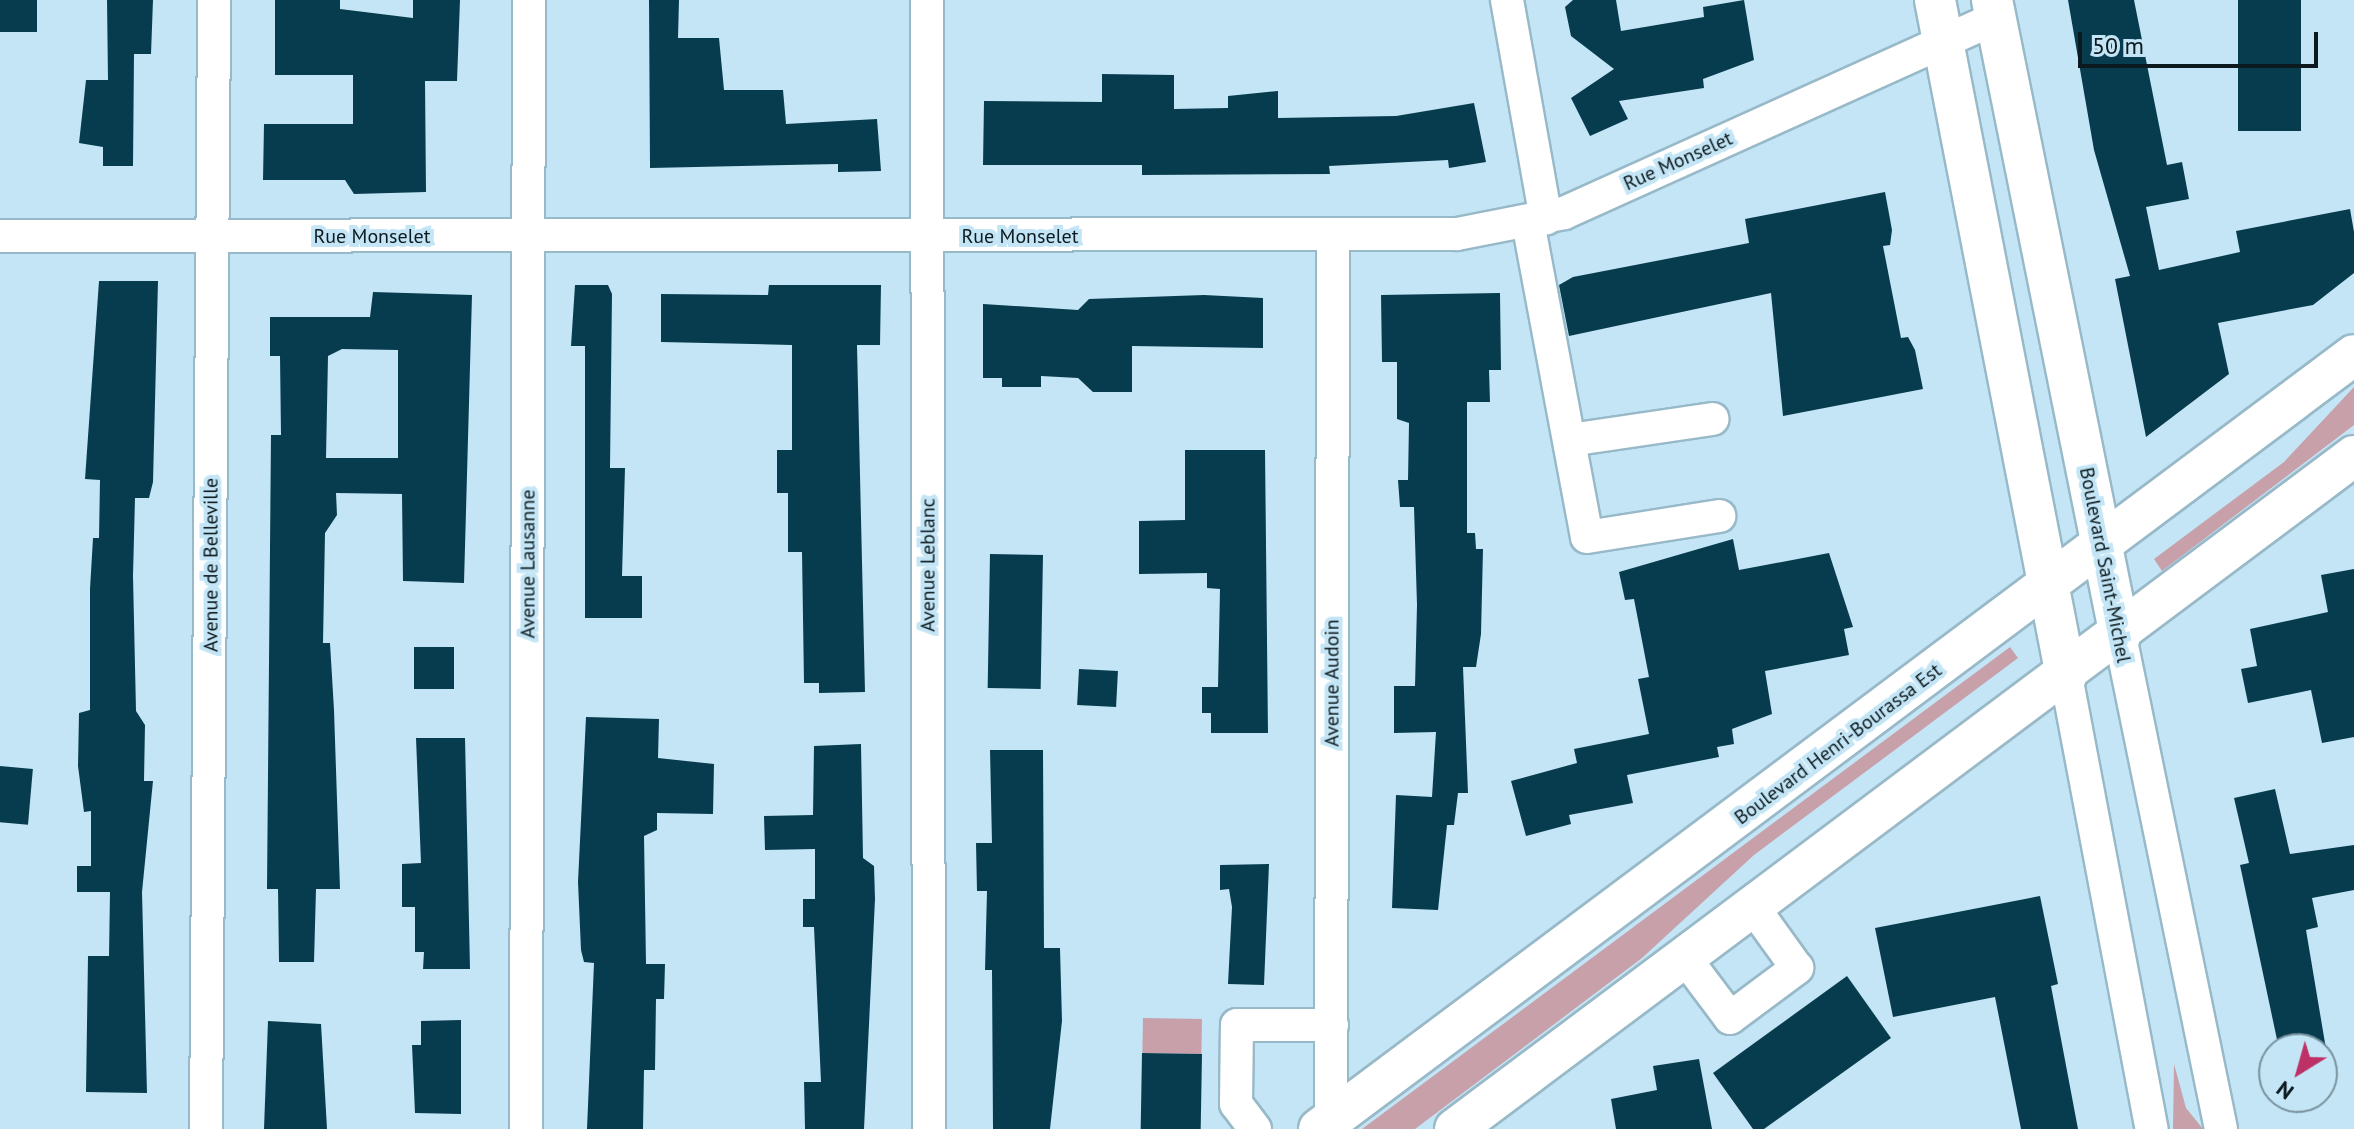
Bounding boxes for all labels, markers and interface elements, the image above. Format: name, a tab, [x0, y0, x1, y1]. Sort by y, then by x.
scale bar	[2082, 16, 2322, 66]
text: 50 m	[2092, 30, 2144, 61]
street label: Rue Monselet	[1620, 126, 1736, 196]
street label: Rue Monselet	[314, 224, 430, 248]
street label: Rue Monselet	[962, 224, 1078, 248]
street label: Boulevard Saint-Michel	[2074, 465, 2136, 665]
street label: Avenue de Belleville	[199, 478, 223, 652]
street label: Avenue Lausanne	[516, 490, 540, 638]
street label: Avenue Leblanc	[916, 498, 940, 632]
street label: Avenue Audoin	[1320, 619, 1344, 747]
street label: Boulevard Henri-Bourassa Est	[1730, 658, 1946, 830]
north arrow	[2258, 1033, 2338, 1113]
text: N	[2271, 1075, 2299, 1106]

